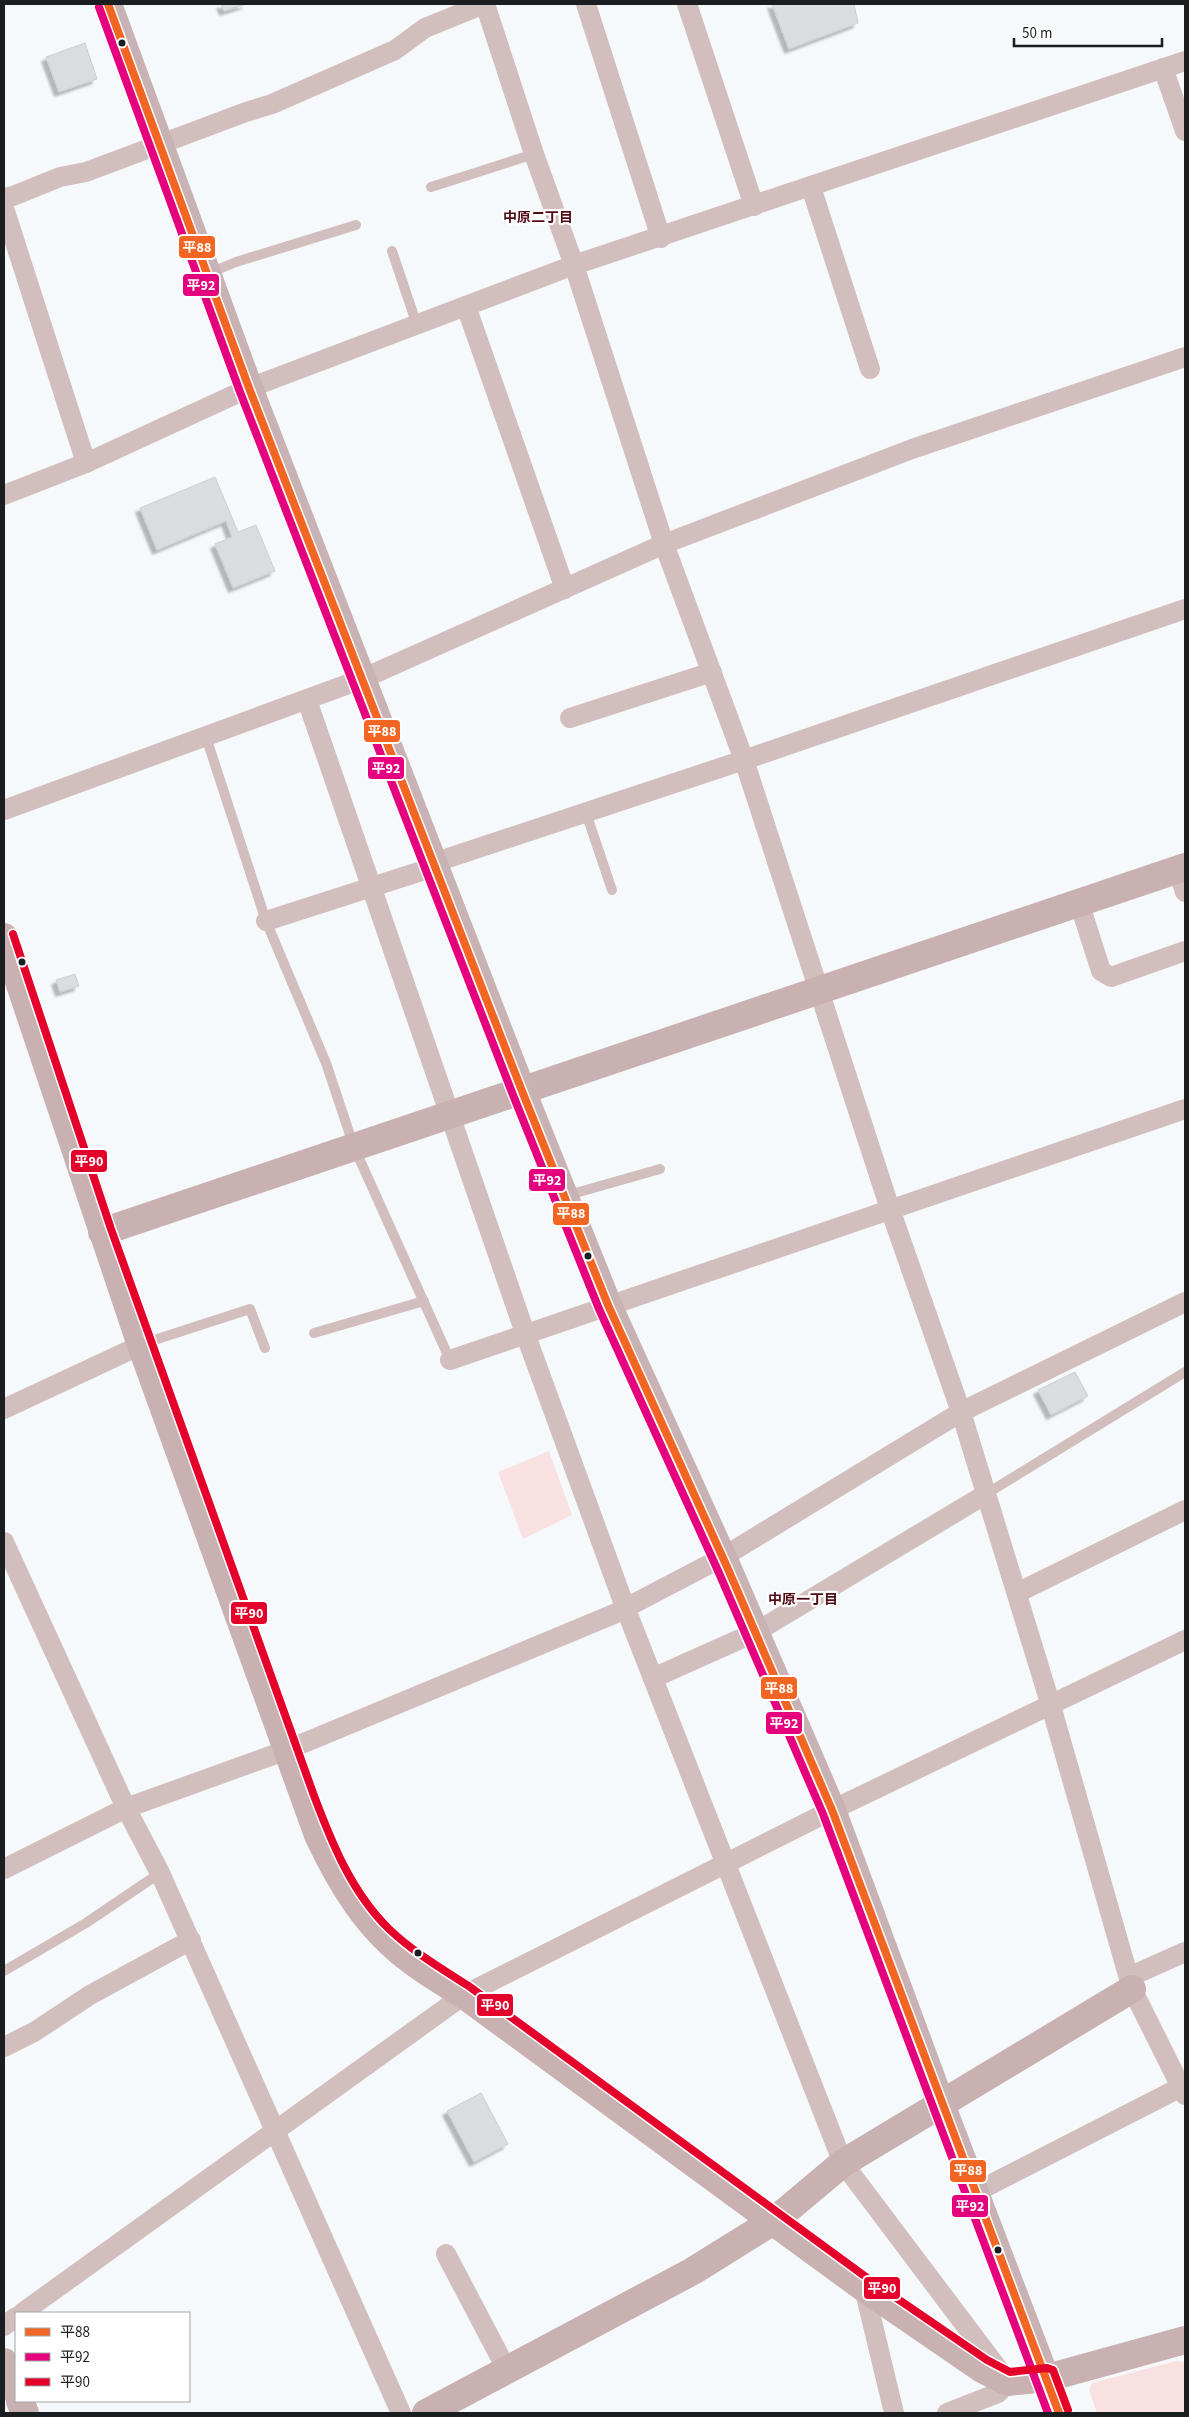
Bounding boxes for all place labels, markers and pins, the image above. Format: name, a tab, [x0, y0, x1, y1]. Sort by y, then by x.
unlabelled marker	[117, 38, 127, 48]
unlabelled marker	[17, 957, 27, 967]
unlabelled marker	[583, 1251, 593, 1261]
unlabelled marker	[413, 1948, 423, 1958]
unlabelled marker	[993, 2245, 1003, 2255]

